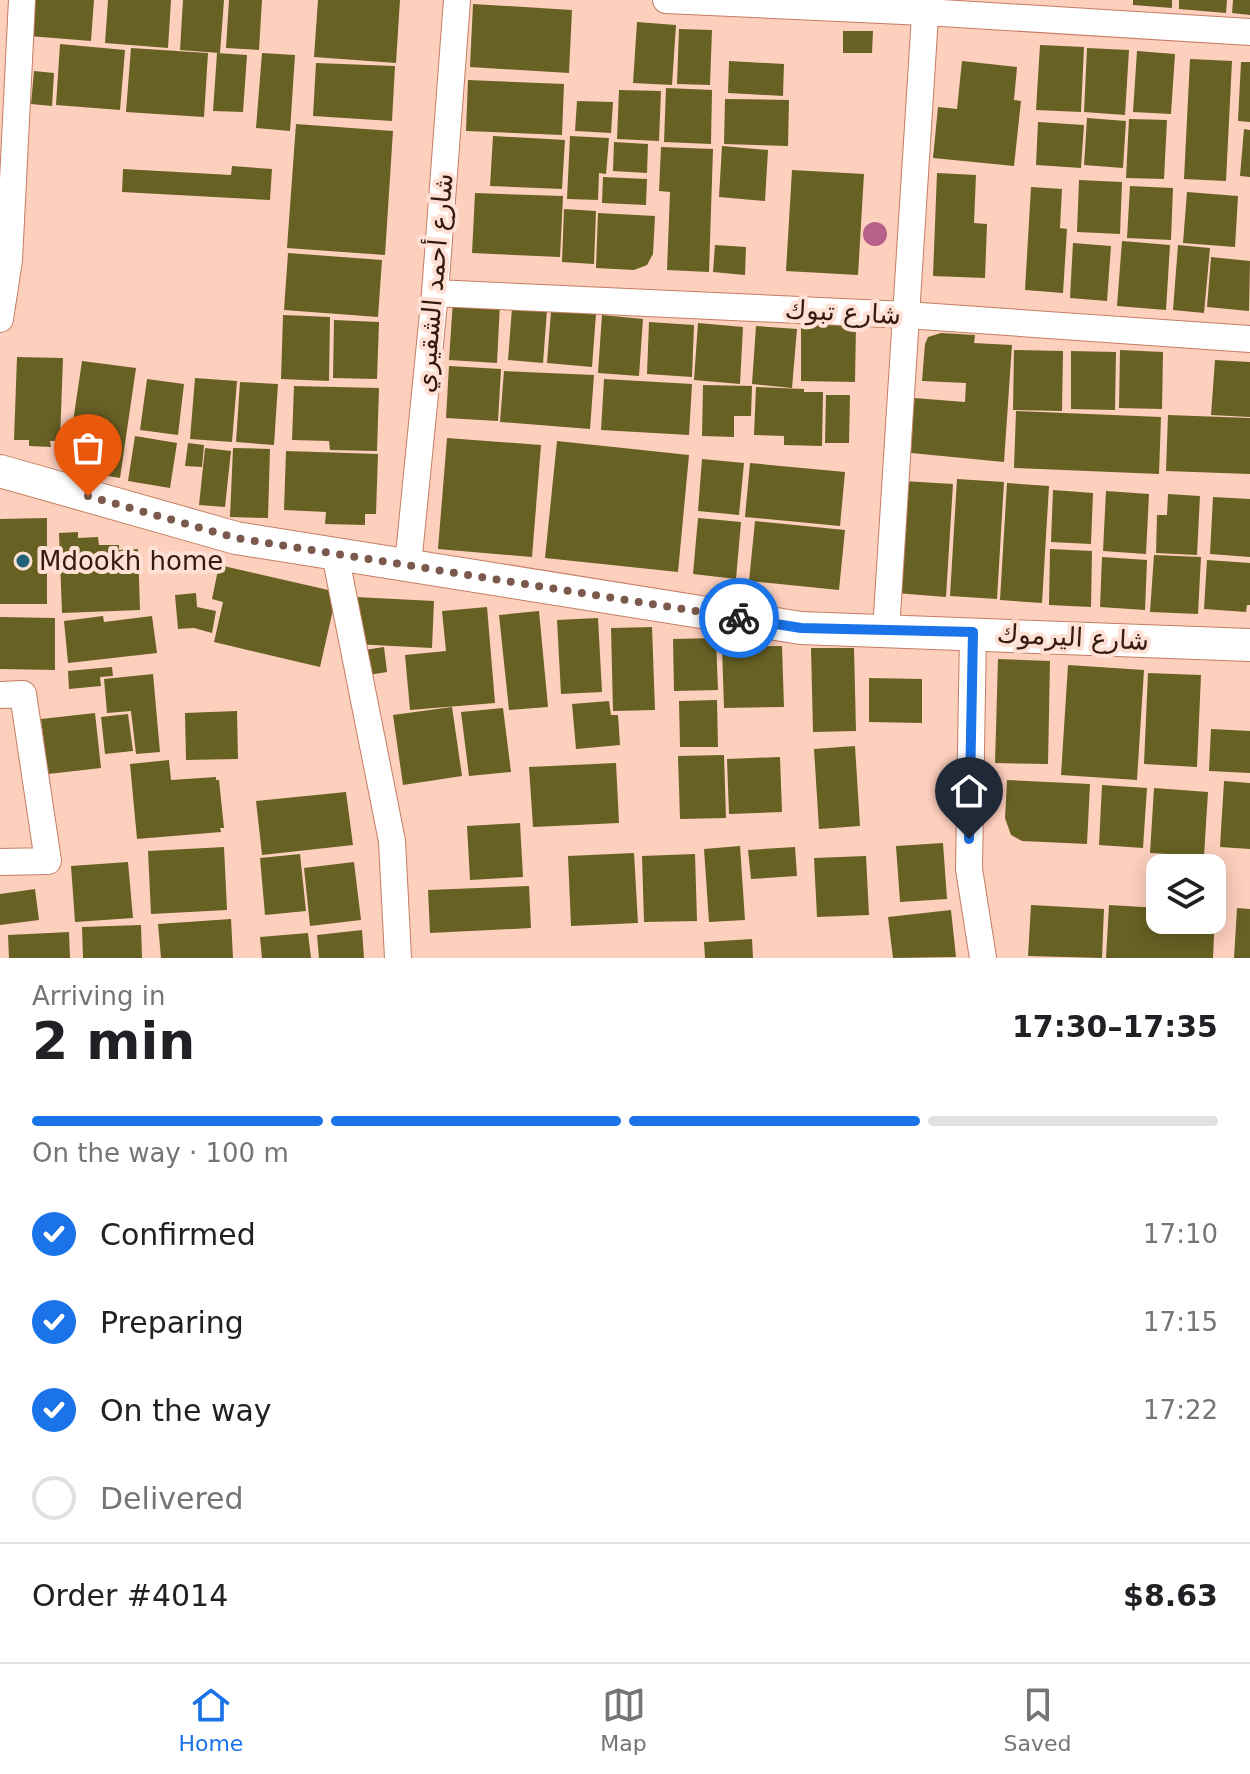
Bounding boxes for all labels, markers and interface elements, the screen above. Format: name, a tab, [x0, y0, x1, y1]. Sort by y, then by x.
street label: شارع أحمد الشقيري	[406, 172, 460, 394]
street label: شارع تبوك	[784, 294, 902, 331]
pin	[54, 414, 122, 496]
icon: bag	[66, 426, 110, 470]
place label: Mdookh home	[39, 546, 223, 576]
marker: Mdookh home	[14, 552, 32, 570]
courier	[699, 578, 779, 658]
icon: bike	[717, 596, 761, 640]
street label: شارع اليرموك	[996, 618, 1150, 657]
pin	[935, 757, 1003, 839]
icon: home	[947, 769, 991, 813]
map controls	[1146, 854, 1226, 934]
button: layers	[1146, 854, 1226, 934]
text: Arriving in	[32, 981, 166, 1011]
text: 17:30–17:35	[1012, 1009, 1218, 1044]
text: 2 min	[32, 1011, 195, 1071]
text: On the way · 100 m	[32, 1138, 289, 1168]
icon: check	[32, 1212, 76, 1256]
text: Confirmed	[100, 1217, 256, 1252]
text: 17:10	[1143, 1219, 1218, 1249]
icon: check	[32, 1300, 76, 1344]
text: Preparing	[100, 1305, 244, 1340]
text: 17:15	[1143, 1307, 1218, 1337]
icon: check	[32, 1388, 76, 1432]
text: On the way	[100, 1393, 272, 1428]
text: 17:22	[1143, 1395, 1218, 1425]
text: Delivered	[100, 1481, 244, 1516]
text: Order #4014	[32, 1578, 228, 1613]
text: $8.63	[1123, 1578, 1218, 1613]
tab: Home	[178, 1683, 243, 1756]
tab: Map	[600, 1683, 647, 1756]
tab: Saved	[1004, 1683, 1072, 1756]

